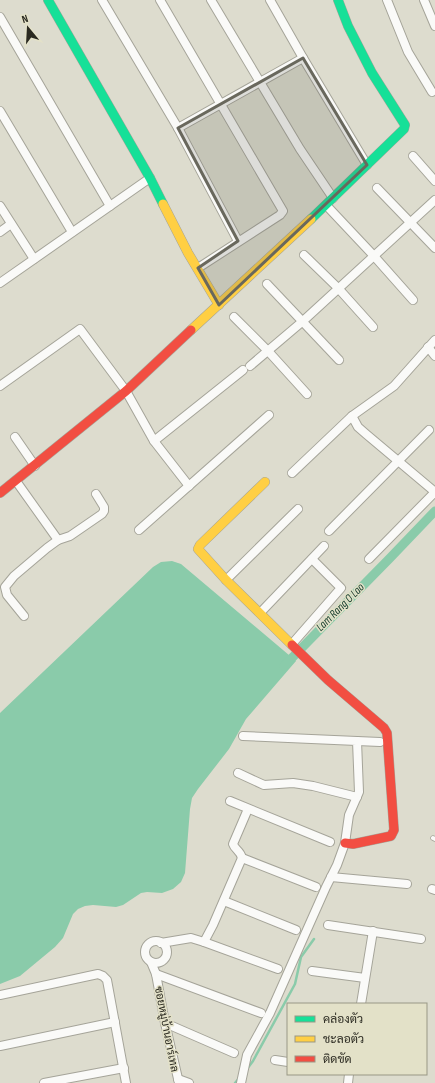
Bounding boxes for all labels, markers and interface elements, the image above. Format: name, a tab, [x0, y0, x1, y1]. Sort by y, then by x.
north arrow	[8, 8, 48, 48]
text: N	[20, 12, 30, 26]
water label: Lam Rang O Lao	[313, 580, 368, 635]
street label: ซอยหมู่บ้านอาร์เทล	[151, 985, 183, 1073]
legend	[287, 1003, 427, 1075]
text: คล่องตัว	[323, 1012, 363, 1027]
text: ชะลอตัว	[323, 1032, 364, 1047]
text: ติดขัด	[323, 1052, 352, 1067]

